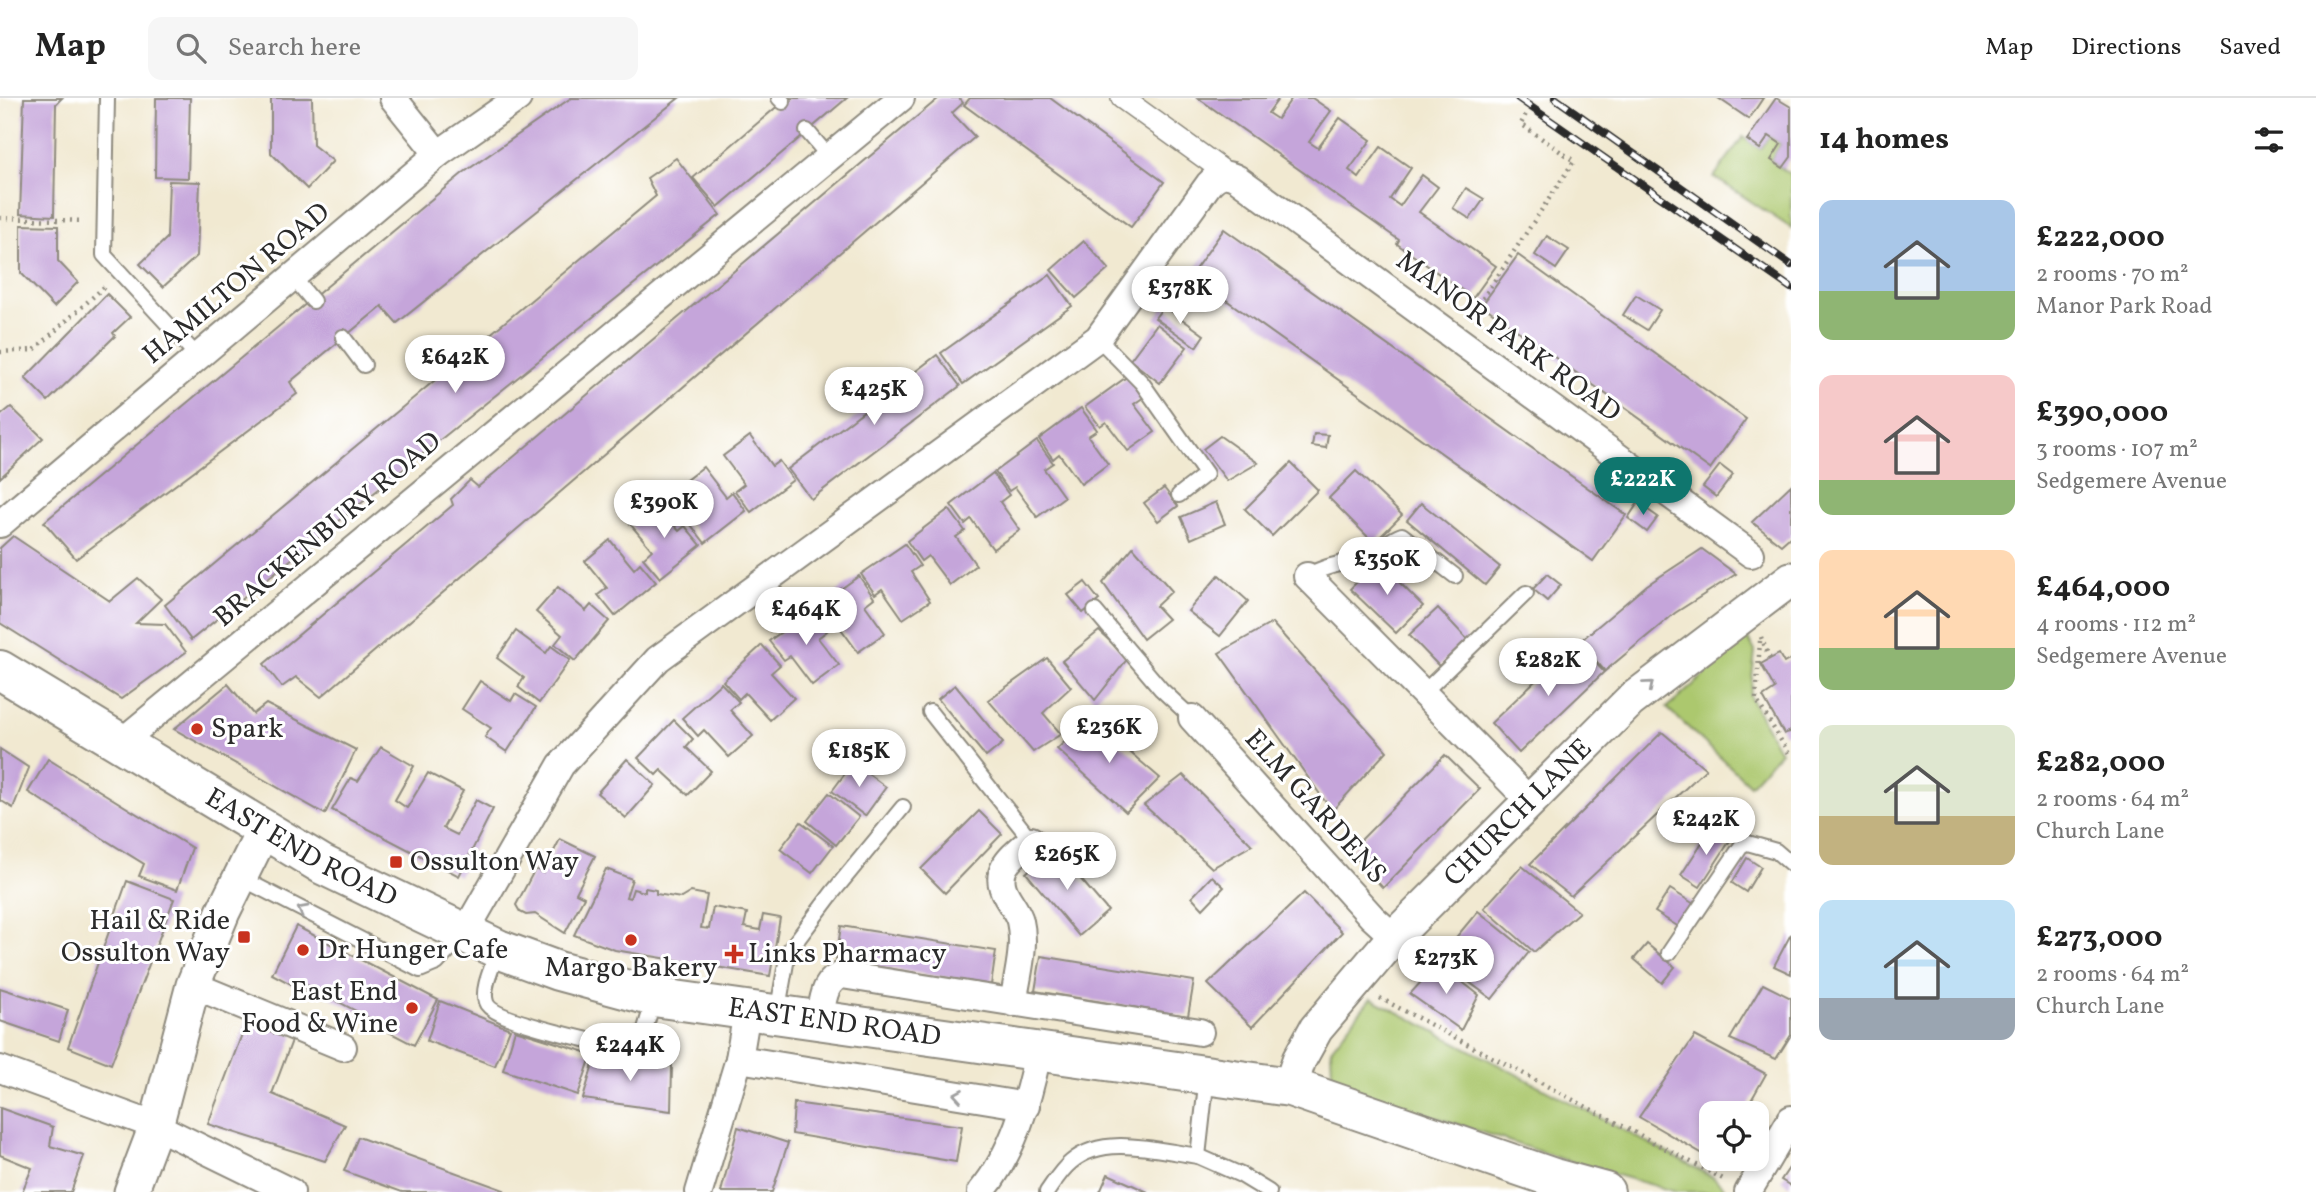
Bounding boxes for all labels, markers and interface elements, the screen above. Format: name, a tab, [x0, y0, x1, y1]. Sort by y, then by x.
search box	[148, 17, 638, 80]
text: Map	[35, 25, 106, 71]
icon: search	[172, 29, 210, 67]
text: Search here	[228, 30, 361, 66]
text: Map	[1985, 31, 2033, 65]
text: Directions	[2071, 31, 2181, 65]
text: Saved	[2219, 31, 2281, 65]
text: 14 homes	[1819, 119, 1949, 161]
icon: filters	[2250, 121, 2288, 159]
street label: HAMILTON ROAD	[135, 194, 339, 374]
text: £222,000	[2036, 217, 2165, 259]
icon: home	[1875, 228, 1959, 312]
street label: MANOR PARK ROAD	[1388, 242, 1628, 432]
text: 2 rooms · 70 m²	[2036, 259, 2189, 291]
pin: £378K	[1131, 266, 1229, 326]
text: £378K	[1148, 273, 1212, 305]
text: Manor Park Road	[2036, 291, 2213, 323]
pin: £642K	[406, 336, 504, 395]
text: £642K	[421, 342, 489, 374]
pin: £425K	[825, 368, 923, 427]
text: £425K	[841, 374, 907, 406]
text: £390,000	[2036, 392, 2168, 434]
icon: home	[1875, 403, 1959, 487]
street label: BRACKENBURY ROAD	[206, 423, 450, 637]
text: 3 rooms · 107 m²	[2036, 434, 2198, 466]
pin: £222K	[1594, 458, 1692, 517]
text: £222K	[1610, 464, 1676, 496]
text: Sedgemere Avenue	[2036, 466, 2227, 498]
pin: £390K	[615, 480, 713, 540]
text: £390K	[630, 487, 698, 519]
pin: £350K	[1338, 538, 1436, 597]
text: £350K	[1354, 544, 1420, 576]
text: £464,000	[2036, 567, 2170, 609]
icon: home	[1875, 578, 1959, 662]
pin: £464K	[757, 588, 855, 647]
text: £464K	[771, 594, 841, 626]
text: 4 rooms · 112 m²	[2036, 609, 2196, 641]
pin: £282K	[1499, 638, 1597, 698]
text: Sedgemere Avenue	[2036, 641, 2227, 673]
text: £282K	[1515, 645, 1581, 677]
one-way arrow	[1641, 681, 1654, 693]
pin: £236K	[1060, 706, 1158, 765]
place label: Spark	[211, 710, 283, 749]
text: £236K	[1076, 712, 1142, 744]
marker: Spark	[189, 721, 205, 737]
street label: ELM GARDENS	[1235, 721, 1395, 893]
pin: £185K	[810, 730, 908, 789]
street label: CHURCH LANE	[1435, 730, 1601, 896]
text: £185K	[828, 736, 890, 768]
text: £282,000	[2036, 742, 2165, 784]
icon: home	[1875, 753, 1959, 837]
street label: EAST END ROAD	[198, 779, 404, 917]
text: 2 rooms · 64 m²	[2036, 784, 2189, 816]
pin: £242K	[1657, 798, 1755, 857]
text: £242K	[1672, 804, 1740, 836]
text: Church Lane	[2036, 816, 2164, 848]
pin: £265K	[1018, 832, 1116, 892]
text: £265K	[1034, 839, 1100, 871]
place label: Ossulton Way	[410, 843, 579, 882]
marker: Ossulton Way	[388, 854, 404, 870]
place label: Hail & Ride Ossulton Way	[61, 902, 230, 973]
one-way arrow	[297, 904, 309, 918]
text: £273,000	[2036, 917, 2162, 959]
icon: home	[1875, 928, 1959, 1012]
marker: Hail & Ride Ossulton Way	[236, 929, 252, 945]
place label: Dr Hunger Cafe	[317, 931, 508, 970]
marker: Margo Bakery	[623, 932, 639, 948]
place label: Links Pharmacy	[748, 935, 947, 974]
pin: £273K	[1397, 936, 1495, 996]
marker: Dr Hunger Cafe	[295, 942, 311, 958]
text: £273K	[1414, 943, 1478, 975]
marker: Links Pharmacy	[726, 946, 742, 962]
place label: Margo Bakery	[545, 949, 717, 988]
text: 2 rooms · 64 m²	[2036, 959, 2189, 991]
place label: East End Food & Wine	[241, 973, 398, 1044]
street label: EAST END ROAD	[725, 988, 943, 1057]
text: Church Lane	[2036, 991, 2164, 1023]
marker: East End Food & Wine	[404, 1000, 420, 1016]
pin: £244K	[581, 1024, 679, 1083]
text: £244K	[595, 1030, 665, 1062]
one-way arrow	[952, 1088, 964, 1103]
map controls	[1699, 1101, 1769, 1171]
button: locate	[1699, 1101, 1769, 1171]

